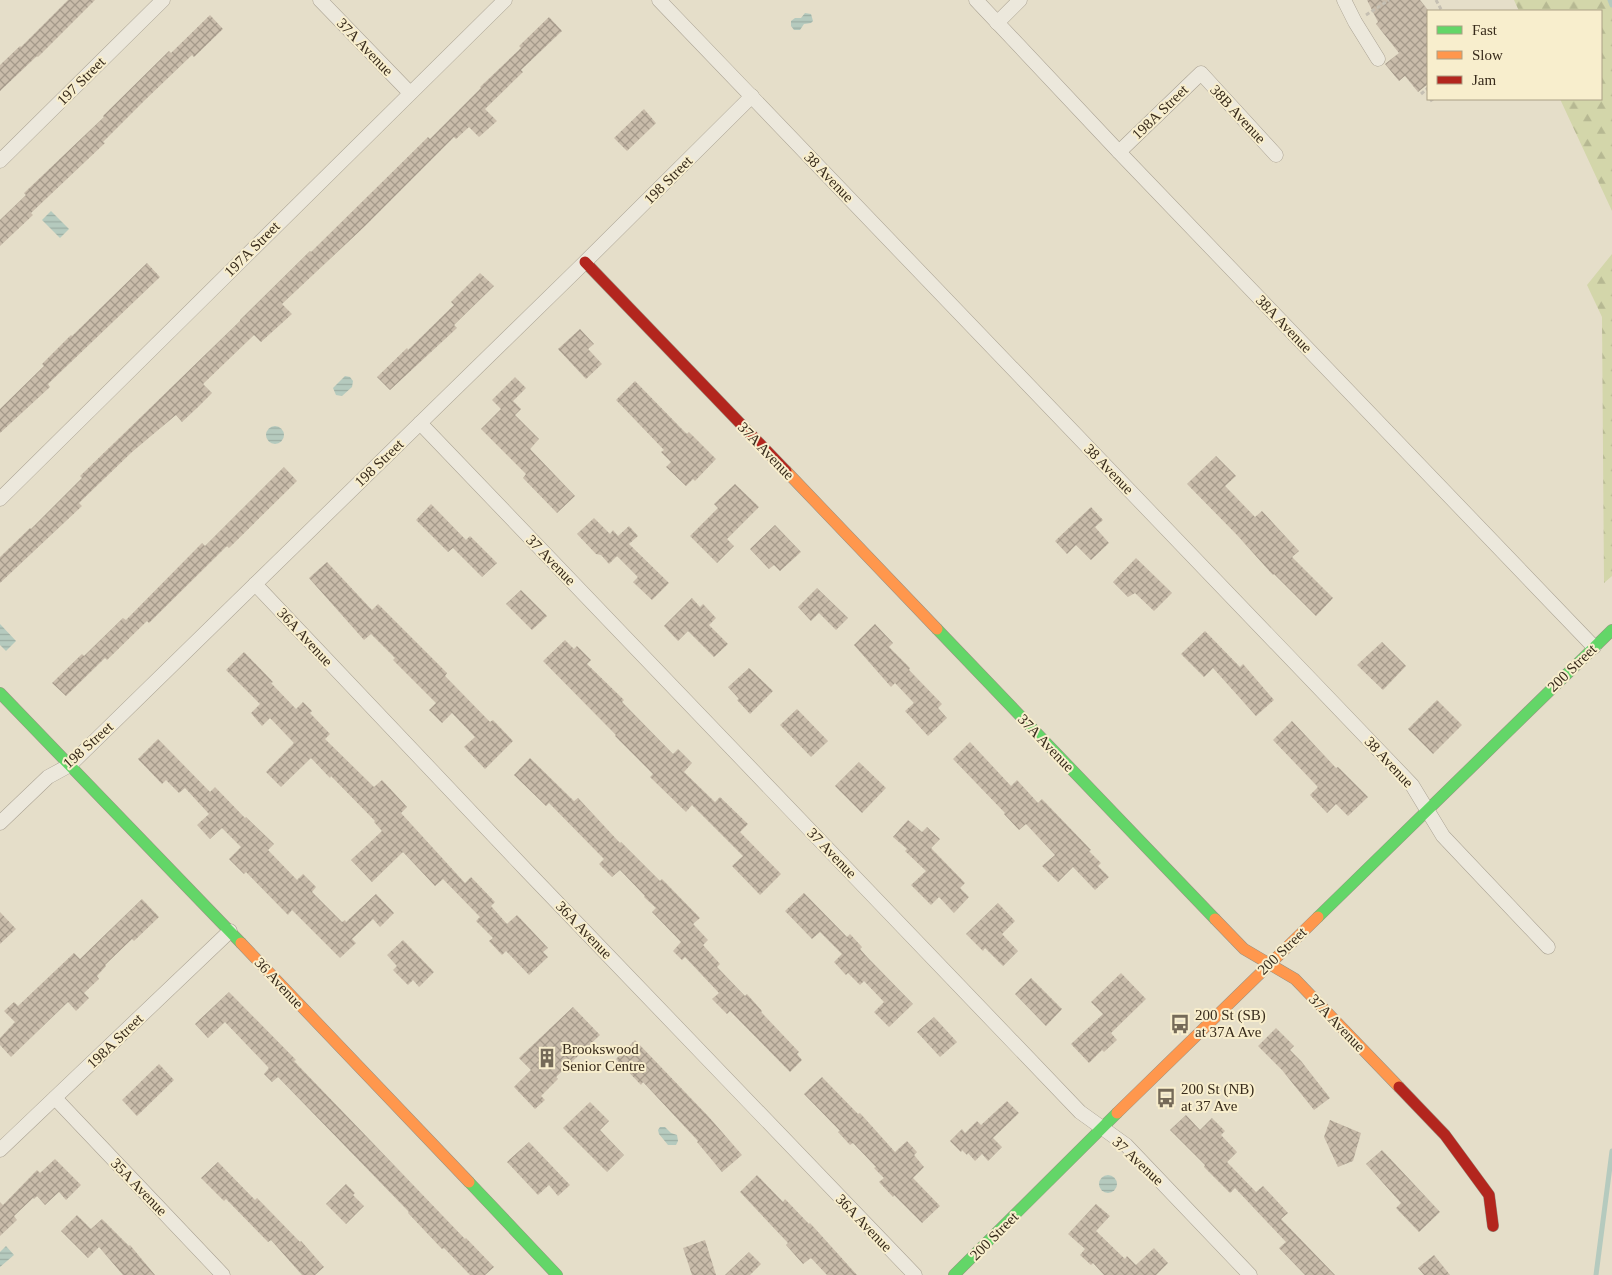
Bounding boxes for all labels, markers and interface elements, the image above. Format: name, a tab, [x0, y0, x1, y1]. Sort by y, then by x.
legend	[1427, 10, 1602, 100]
street label: 37A Avenue	[334, 15, 397, 79]
text: Fast	[1472, 22, 1498, 38]
text: Slow	[1472, 47, 1503, 63]
street label: 197 Street	[54, 53, 109, 108]
text: Jam	[1472, 72, 1496, 88]
street label: 198A Street	[1129, 81, 1192, 143]
street label: 38B Avenue	[1207, 82, 1269, 147]
street label: 38 Avenue	[801, 149, 857, 206]
street label: 198 Street	[641, 152, 696, 207]
street label: 197A Street	[221, 218, 283, 280]
street label: 38A Avenue	[1253, 292, 1316, 356]
street label: 37A Avenue	[735, 419, 798, 483]
street label: 198 Street	[351, 435, 407, 490]
street label: 38 Avenue	[1081, 441, 1137, 498]
street label: 37 Avenue	[523, 532, 579, 589]
street label: 36A Avenue	[274, 605, 336, 670]
street label: 200 Street	[1544, 640, 1600, 695]
street label: 37A Avenue	[1015, 711, 1078, 775]
street label: 198 Street	[60, 718, 117, 771]
street label: 38 Avenue	[1362, 733, 1417, 791]
street label: 37 Avenue	[804, 825, 860, 882]
street label: 36A Avenue	[553, 898, 616, 962]
street label: 200 Street	[1254, 923, 1310, 978]
street label: 36 Avenue	[252, 954, 307, 1012]
street label: 37A Avenue	[1306, 991, 1369, 1055]
place label: 200 St (SB) at 37A Ave	[1195, 1007, 1266, 1040]
street label: 198A Street	[84, 1010, 147, 1072]
bus stop icon: 200 St (SB) at 37A Ave	[1169, 1013, 1191, 1035]
place label: Brookswood Senior Centre	[562, 1041, 645, 1074]
building icon: Brookswood Senior Centre	[536, 1047, 558, 1069]
place label: 200 St (NB) at 37 Ave	[1181, 1081, 1254, 1114]
bus stop icon: 200 St (NB) at 37 Ave	[1155, 1087, 1177, 1109]
street label: 37 Avenue	[1109, 1134, 1167, 1189]
street label: 35A Avenue	[108, 1155, 171, 1219]
street label: 36A Avenue	[833, 1191, 896, 1255]
street label: 200 Street	[967, 1208, 1022, 1263]

